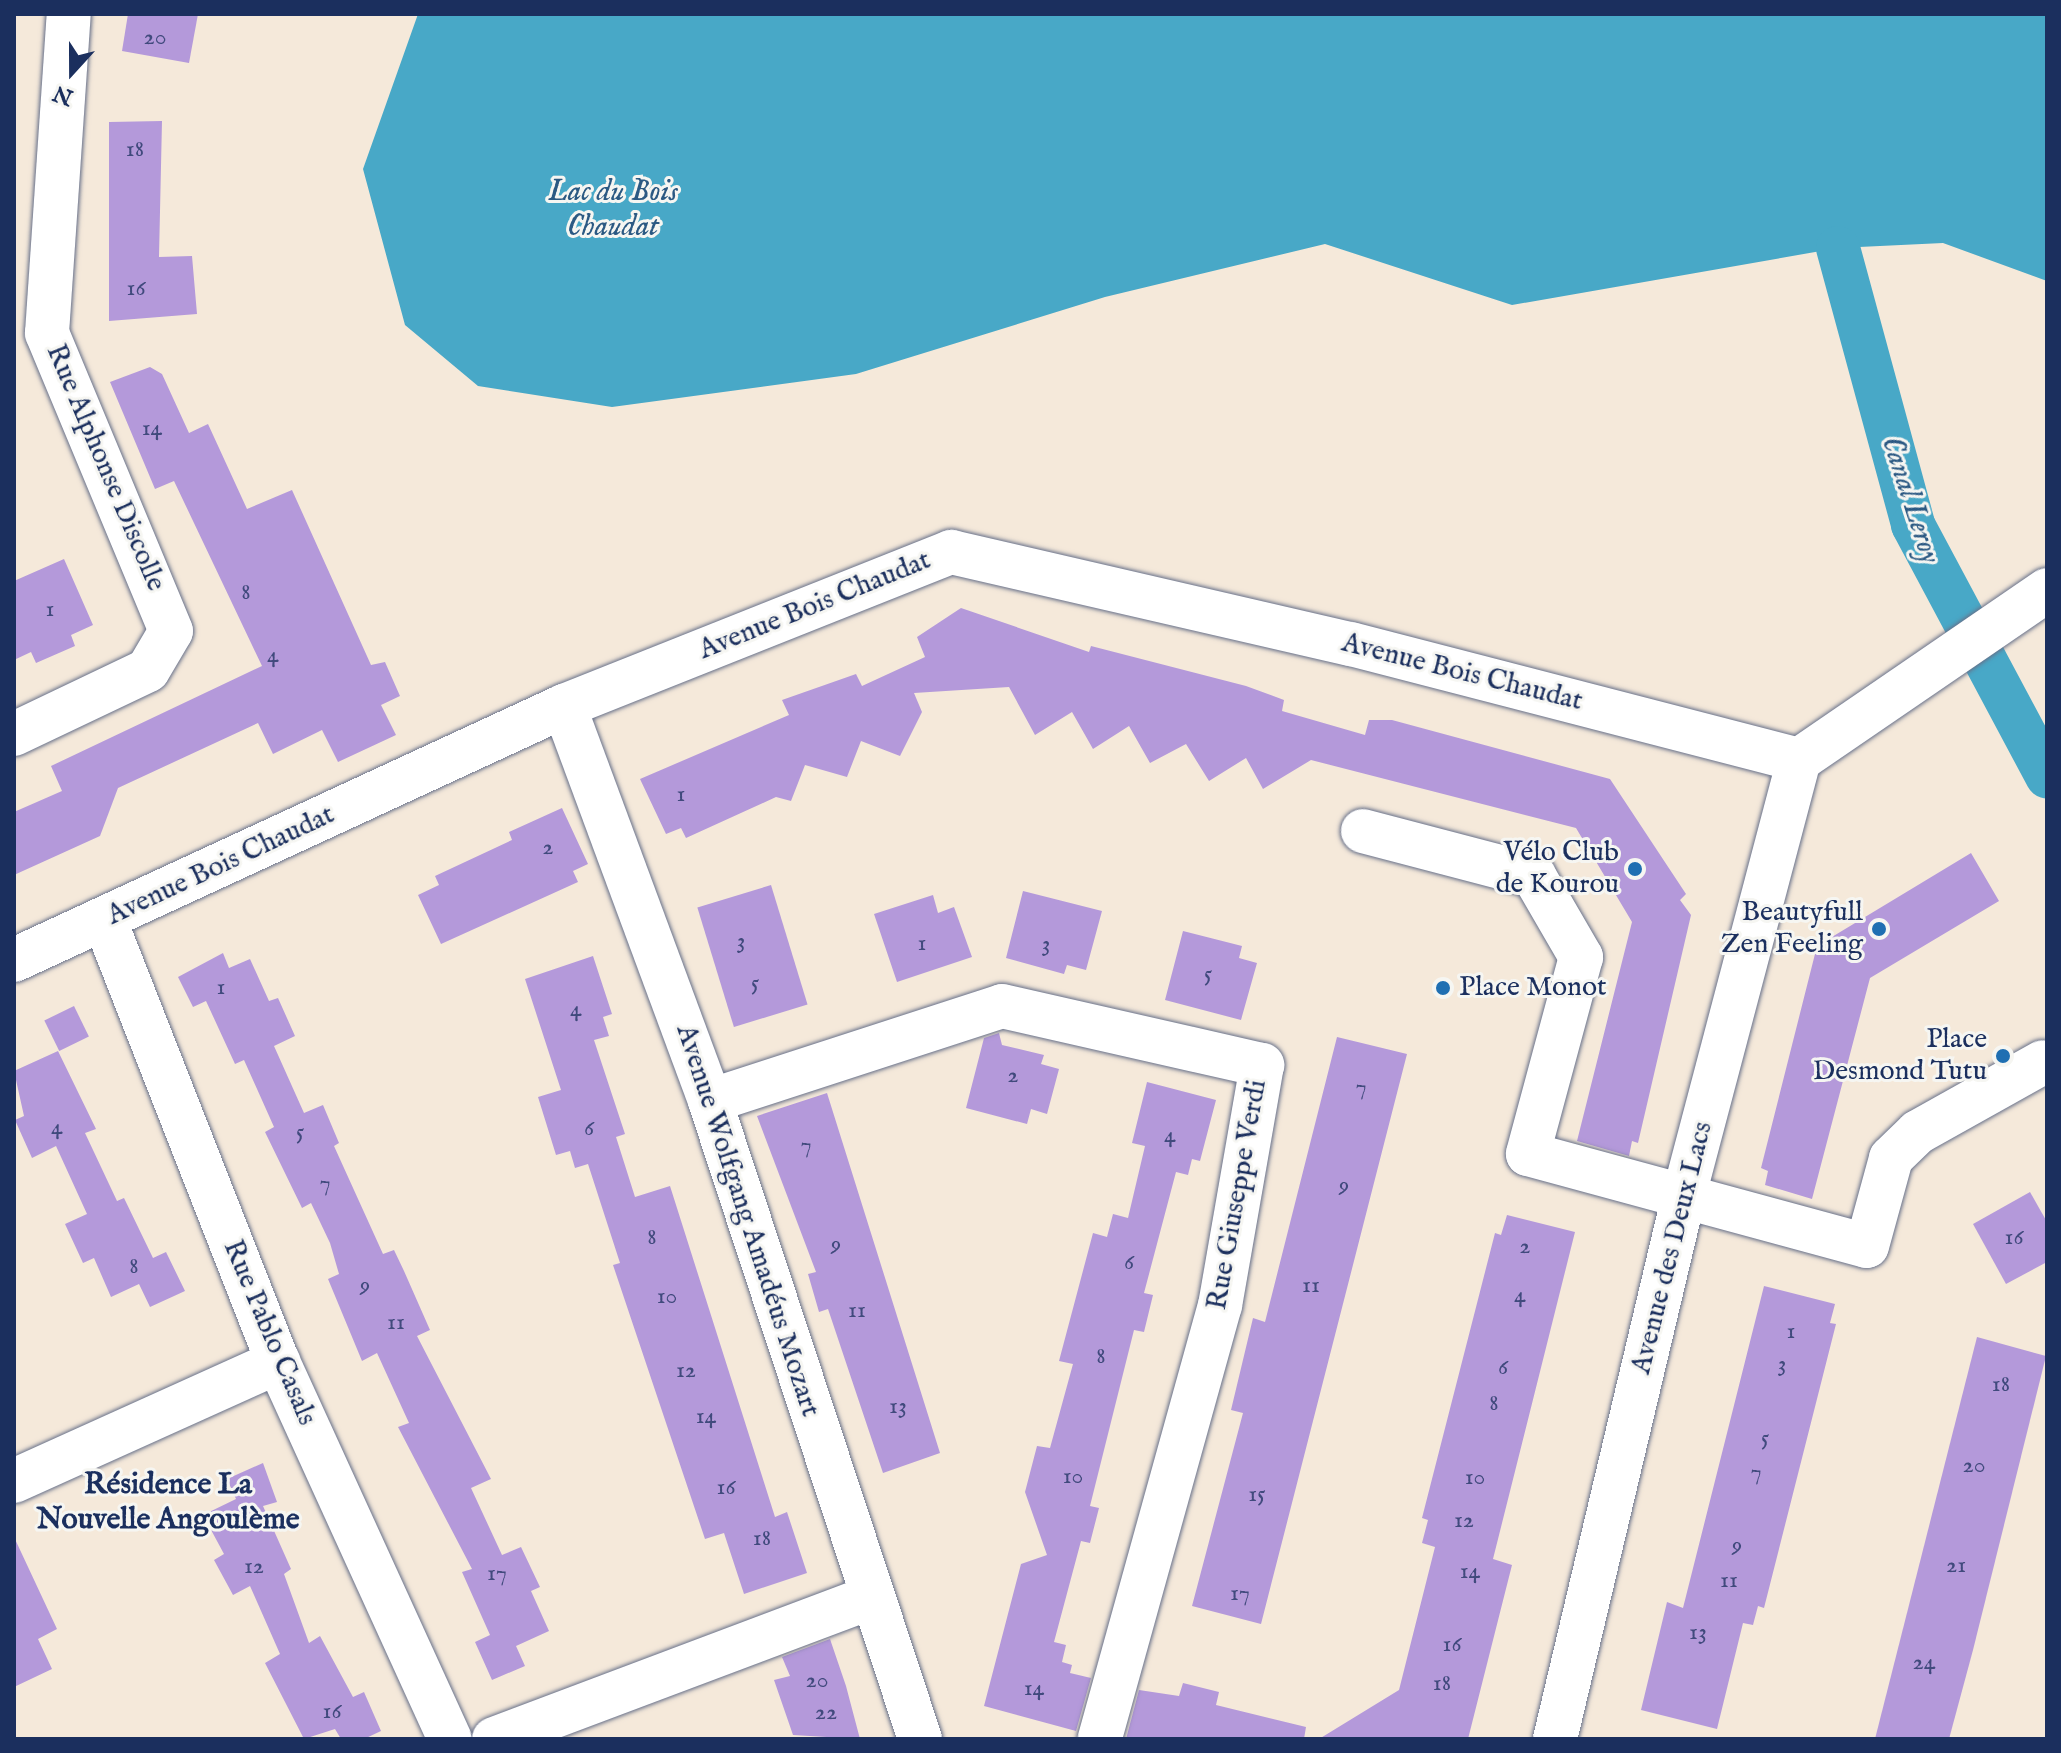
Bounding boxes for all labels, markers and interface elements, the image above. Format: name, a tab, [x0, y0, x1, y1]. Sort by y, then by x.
house number: 20	[143, 24, 167, 52]
north arrow	[32, 32, 112, 112]
text: N	[49, 78, 77, 111]
house number: 18	[126, 136, 144, 164]
water label: Lac du Bois Chaudat	[548, 174, 678, 244]
house number: 16	[126, 275, 146, 303]
street label: Rue Alphonse Discolle	[38, 340, 172, 596]
house number: 14	[142, 415, 162, 443]
water label: Canal Leroy	[1873, 432, 1947, 568]
street label: Avenue Bois Chaudat	[694, 544, 936, 668]
house number: 8	[241, 579, 251, 607]
house number: 1	[46, 596, 54, 624]
street label: Avenue Bois Chaudat	[1338, 627, 1586, 719]
house number: 4	[267, 642, 279, 670]
house number: 1	[677, 781, 685, 809]
street label: Avenue Bois Chaudat	[102, 799, 340, 933]
house number: 2	[542, 834, 554, 862]
place label: Vélo Club de Kourou	[1496, 836, 1619, 902]
marker: Vélo Club de Kourou	[1626, 860, 1644, 878]
place label: Beautyfull Zen Feeling	[1721, 896, 1863, 962]
marker: Beautyfull Zen Feeling	[1870, 920, 1888, 938]
house number: 3	[737, 928, 745, 956]
house number: 1	[918, 930, 926, 958]
house number: 3	[1042, 931, 1050, 959]
house number: 5	[1204, 961, 1212, 989]
house number: 5	[751, 970, 759, 998]
place label: Place Monot	[1459, 971, 1607, 1005]
house number: 1	[217, 974, 225, 1002]
marker: Place Monot	[1434, 979, 1452, 997]
house number: 4	[570, 996, 582, 1024]
street label: Avenue Wolfgang Amadéus Mozart	[668, 1021, 826, 1421]
place label: Place Desmond Tutu	[1813, 1023, 1987, 1089]
marker: Place Desmond Tutu	[1994, 1047, 2012, 1065]
house number: 2	[1007, 1062, 1019, 1090]
house number: 7	[1355, 1074, 1367, 1102]
street label: Rue Giuseppe Verdi	[1201, 1077, 1275, 1313]
house number: 4	[51, 1114, 63, 1142]
house number: 6	[584, 1115, 594, 1143]
street label: Avenue des Deux Lacs	[1625, 1118, 1721, 1378]
house number: 5	[296, 1119, 304, 1147]
house number: 4	[1164, 1122, 1176, 1150]
house number: 7	[800, 1132, 812, 1160]
house number: 7	[319, 1170, 331, 1198]
house number: 9	[1339, 1172, 1349, 1200]
house number: 8	[647, 1224, 657, 1252]
house number: 16	[2004, 1224, 2024, 1252]
house number: 9	[831, 1231, 841, 1259]
house number: 2	[1519, 1233, 1531, 1261]
street label: Rue Pablo Casals	[215, 1235, 323, 1431]
house number: 6	[1124, 1249, 1134, 1277]
house number: 8	[129, 1253, 139, 1281]
house number: 9	[360, 1272, 370, 1300]
house number: 11	[1302, 1272, 1320, 1300]
house number: 4	[1514, 1282, 1526, 1310]
house number: 10	[657, 1283, 677, 1311]
house number: 11	[848, 1297, 866, 1325]
house number: 11	[387, 1309, 405, 1337]
house number: 1	[1787, 1318, 1795, 1346]
house number: 8	[1096, 1343, 1106, 1371]
house number: 3	[1778, 1351, 1786, 1379]
house number: 6	[1498, 1354, 1508, 1382]
house number: 12	[676, 1357, 696, 1385]
house number: 18	[1992, 1371, 2010, 1399]
house number: 8	[1489, 1390, 1499, 1418]
house number: 13	[889, 1393, 907, 1421]
house number: 14	[696, 1403, 716, 1431]
house number: 5	[1761, 1425, 1769, 1453]
house number: 20	[1962, 1452, 1986, 1480]
house number: 7	[1750, 1459, 1762, 1487]
house number: 10	[1063, 1463, 1083, 1491]
house number: 10	[1465, 1464, 1485, 1492]
district label: Résidence La Nouvelle Angoulème	[37, 1467, 299, 1538]
house number: 16	[716, 1474, 736, 1502]
house number: 15	[1248, 1481, 1266, 1509]
house number: 12	[1454, 1507, 1474, 1535]
house number: 18	[753, 1525, 771, 1553]
house number: 9	[1732, 1532, 1742, 1560]
house number: 21	[1946, 1552, 1966, 1580]
house number: 12	[244, 1553, 264, 1581]
house number: 14	[1460, 1558, 1480, 1586]
house number: 17	[487, 1560, 507, 1588]
house number: 11	[1720, 1567, 1738, 1595]
house number: 17	[1230, 1580, 1250, 1608]
house number: 13	[1689, 1619, 1707, 1647]
house number: 16	[1442, 1631, 1462, 1659]
house number: 24	[1912, 1649, 1936, 1677]
house number: 20	[805, 1667, 829, 1695]
house number: 18	[1433, 1670, 1451, 1698]
house number: 14	[1024, 1675, 1044, 1703]
house number: 16	[322, 1698, 342, 1726]
house number: 22	[815, 1699, 837, 1727]

